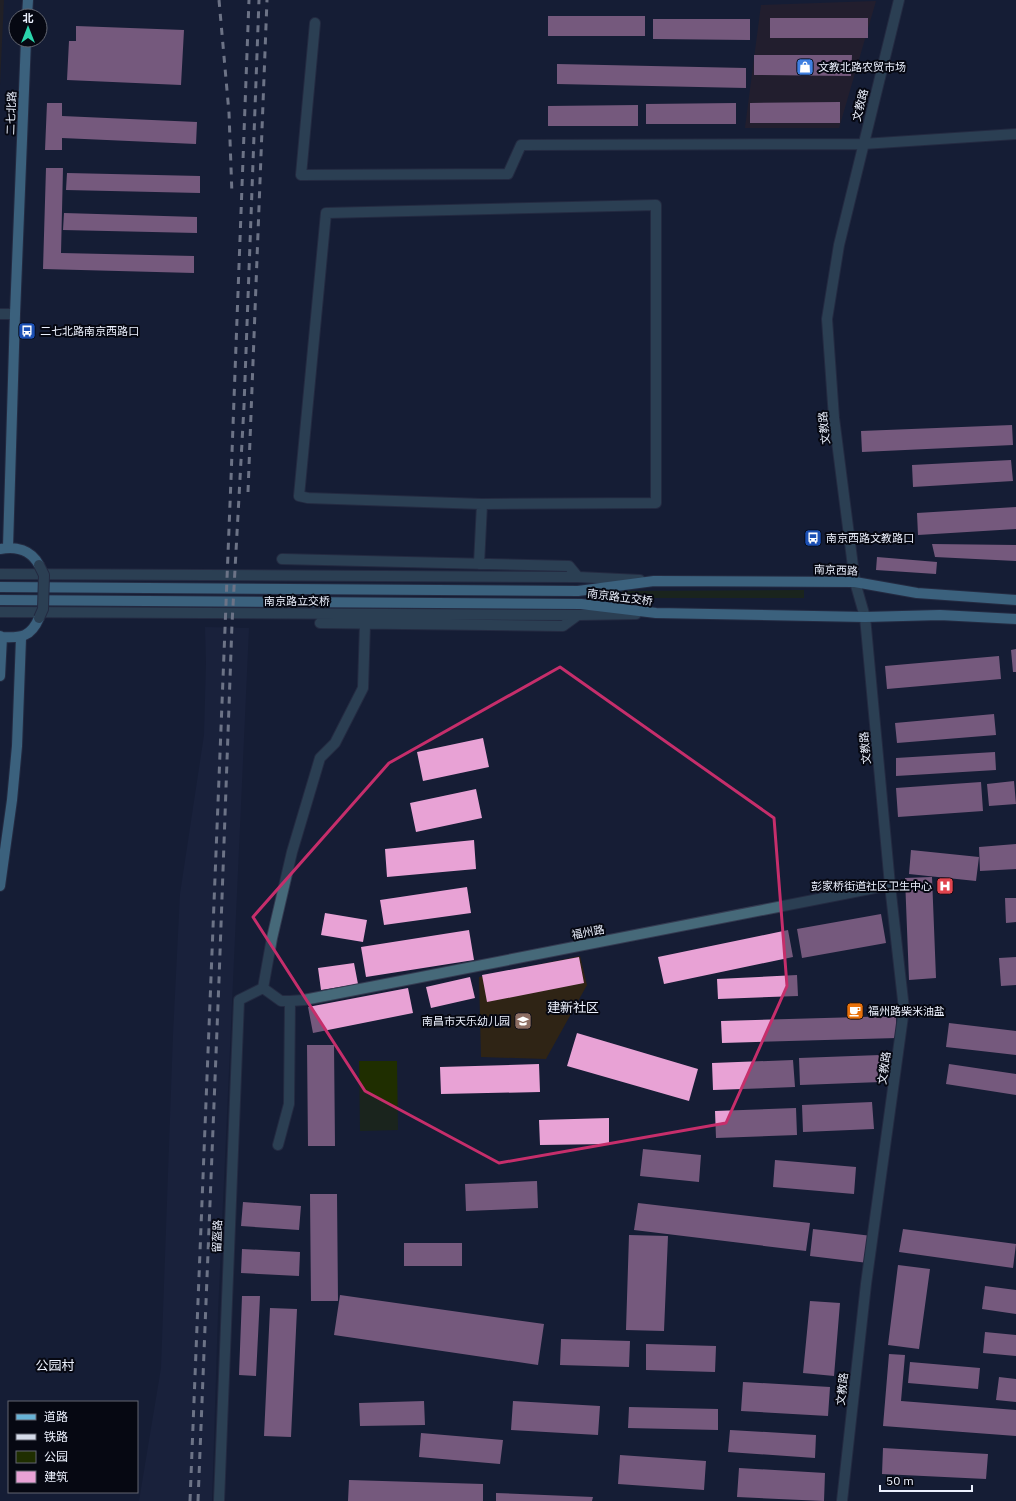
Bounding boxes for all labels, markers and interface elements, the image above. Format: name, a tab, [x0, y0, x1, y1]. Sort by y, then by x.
north arrow	[8, 8, 48, 48]
text: 北	[23, 11, 34, 25]
shop icon: 文教北路农贸市场	[795, 57, 815, 77]
place label: 文教北路农贸市场	[818, 60, 906, 74]
street label: 文教路	[849, 87, 871, 123]
street label: 二七北路	[3, 91, 19, 135]
bus stop icon: 二七北路南京西路口	[17, 321, 37, 341]
place label: 二七北路南京西路口	[40, 324, 139, 338]
street label: 文教路	[815, 411, 833, 445]
bus stop icon: 南京西路文教路口	[803, 528, 823, 548]
place label: 南京西路文教路口	[826, 531, 914, 545]
street label: 南京西路	[814, 562, 858, 578]
street label: 南京路立交桥	[586, 586, 654, 608]
street label: 南京路立交桥	[264, 594, 330, 608]
street label: 文教路	[857, 731, 873, 765]
hospital icon: 彭家桥街道社区卫生中心	[935, 876, 955, 896]
place label: 彭家桥街道社区卫生中心	[811, 879, 932, 893]
street label: 福州路	[570, 922, 606, 942]
district label: 建新社区	[547, 999, 599, 1016]
cafe icon: 福州路柴米油盐	[845, 1001, 865, 1021]
place label: 福州路柴米油盐	[868, 1004, 945, 1018]
school or university icon: 南昌市天乐幼儿园	[513, 1011, 533, 1031]
place label: 南昌市天乐幼儿园	[422, 1014, 510, 1028]
street label: 文教路	[875, 1051, 893, 1085]
street label: 留盔路	[209, 1219, 225, 1253]
district label: 公园村	[35, 1357, 75, 1374]
street label: 文教路	[833, 1372, 851, 1406]
legend	[8, 1401, 138, 1493]
text: 道路	[44, 1409, 68, 1424]
text: 铁路	[44, 1429, 68, 1444]
text: 公园	[44, 1449, 68, 1464]
scale bar	[880, 1467, 972, 1493]
text: 建筑	[44, 1469, 68, 1484]
text: 50 m	[886, 1473, 914, 1488]

